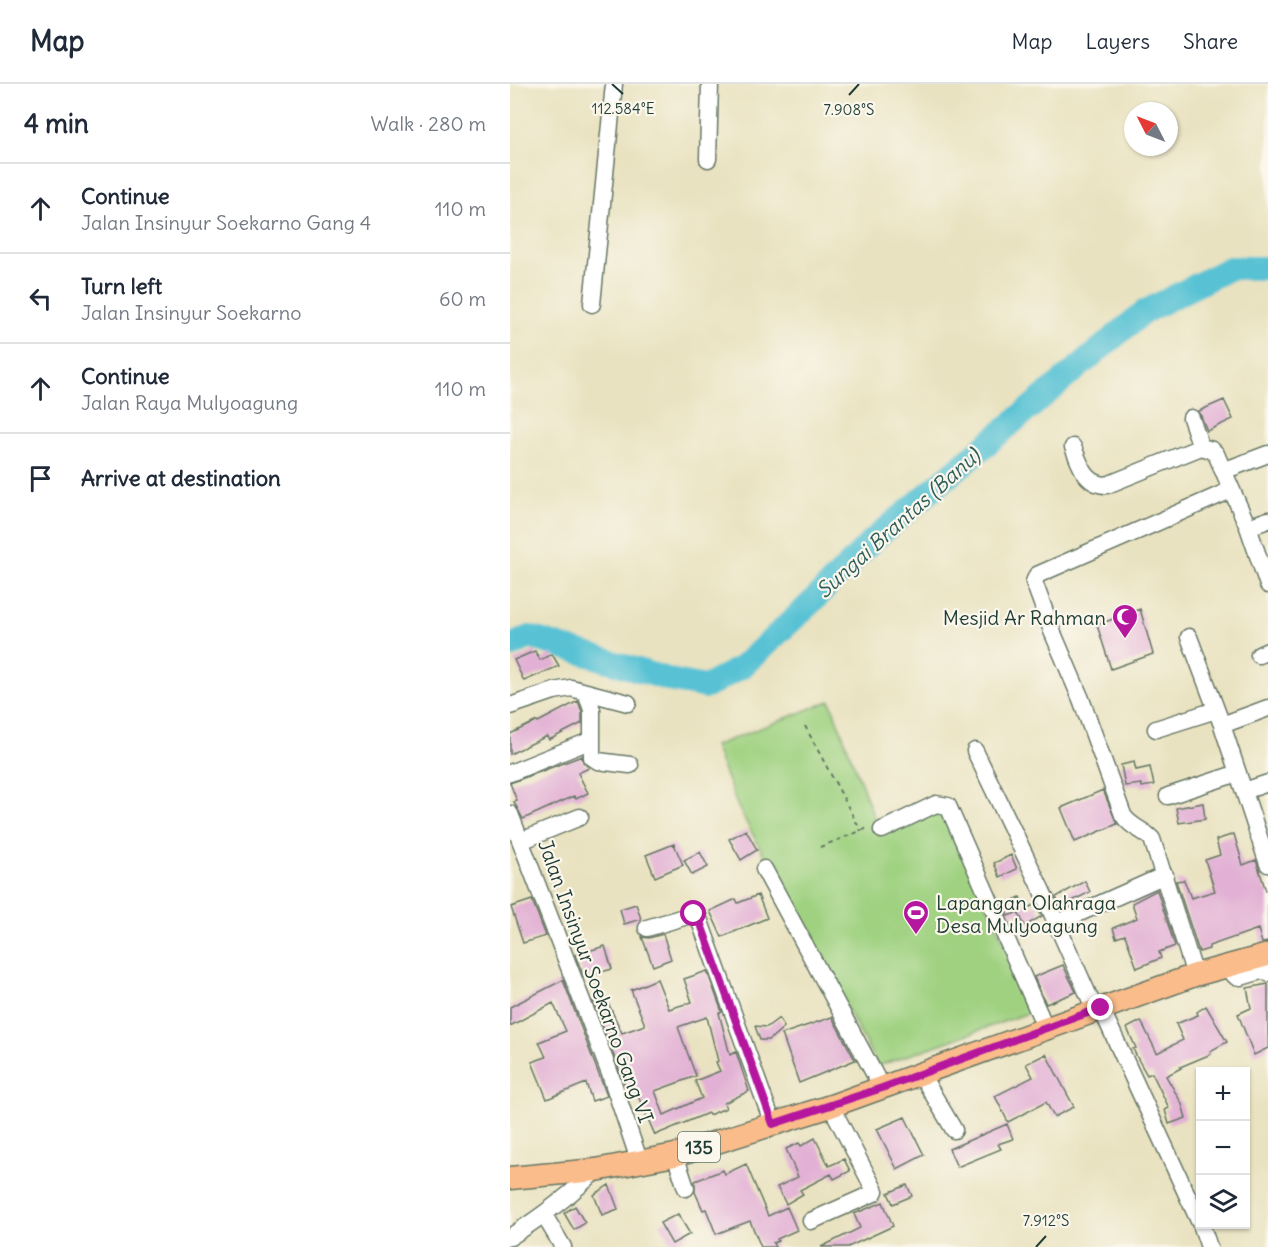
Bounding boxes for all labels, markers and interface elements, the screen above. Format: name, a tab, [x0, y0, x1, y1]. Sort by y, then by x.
text: Map	[30, 23, 84, 59]
text: Map	[1012, 28, 1052, 55]
text: Layers	[1085, 28, 1150, 55]
text: Share	[1183, 28, 1238, 55]
text: 112.584°E	[591, 99, 655, 118]
text: 7.908°S	[824, 100, 874, 119]
north arrow	[1124, 102, 1178, 156]
text: 4 min	[24, 107, 89, 140]
text: Walk · 280 m	[370, 111, 486, 136]
text: Continue	[81, 182, 170, 210]
icon: ahead	[24, 192, 57, 225]
text: 110 m	[435, 196, 486, 221]
text: Jalan Insinyur Soekarno Gang 4	[81, 210, 371, 235]
text: Turn left	[81, 272, 162, 300]
icon: left	[24, 282, 57, 315]
text: 60 m	[439, 286, 486, 311]
text: Jalan Insinyur Soekarno	[81, 300, 302, 325]
text: Continue	[81, 362, 170, 390]
icon: ahead	[24, 372, 57, 405]
text: 110 m	[435, 376, 486, 401]
text: Jalan Raya Mulyoagung	[81, 390, 298, 415]
water label: Sungai Brantas (Banu)	[810, 441, 987, 604]
icon: arrive	[24, 462, 57, 495]
text: Arrive at destination	[81, 464, 281, 492]
mosque icon: Mesjid Ar Rahman	[1110, 602, 1140, 640]
place label: Mesjid Ar Rahman	[943, 605, 1106, 630]
street label: Jalan Insinyur Soekarno Gang VI	[533, 836, 659, 1126]
place label: Lapangan Olahraga Desa Mulyoagung	[936, 890, 1116, 938]
sports icon: Lapangan Olahraga Desa Mulyoagung	[901, 898, 931, 936]
route start	[680, 900, 706, 926]
route end	[1087, 994, 1113, 1020]
map controls	[1196, 1067, 1250, 1229]
button: +	[1196, 1067, 1250, 1121]
button: −	[1196, 1121, 1250, 1175]
road number: 135	[678, 1132, 720, 1162]
button: layers	[1196, 1175, 1250, 1229]
text: 7.912°S	[1023, 1211, 1069, 1230]

